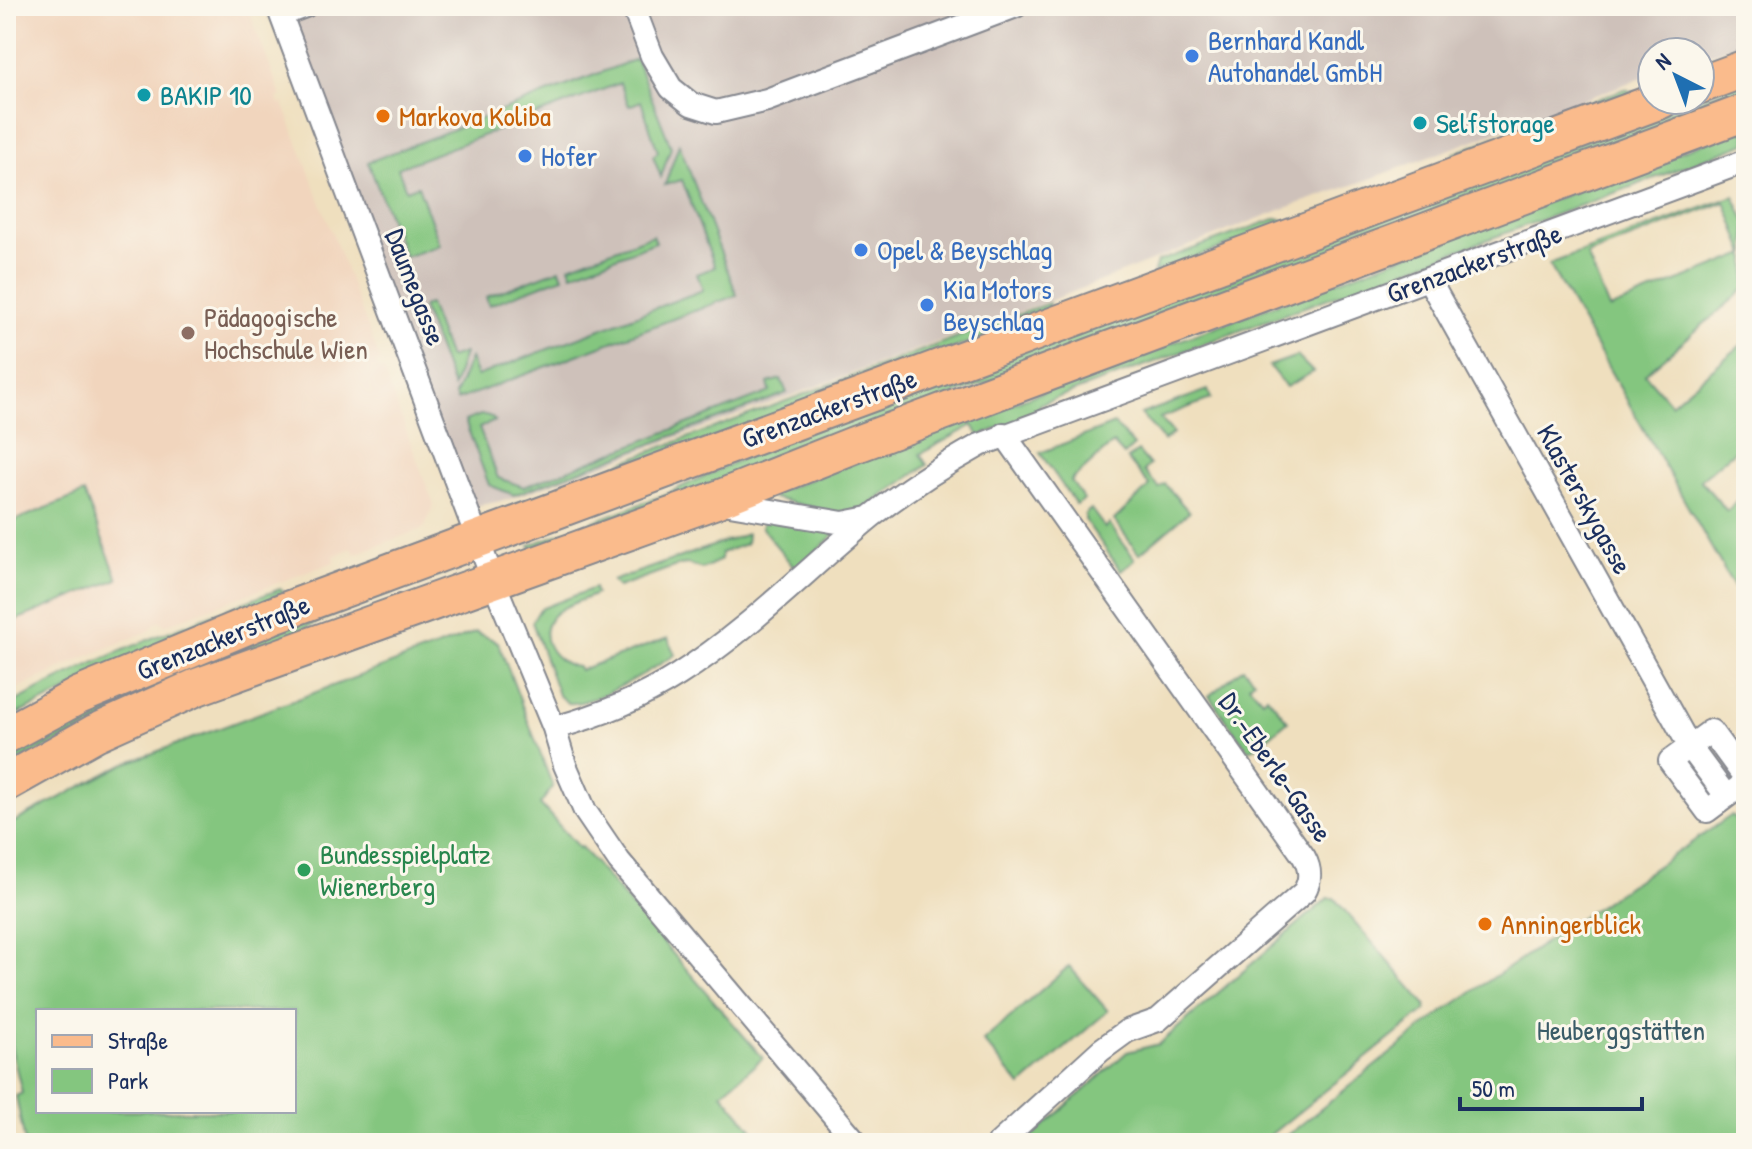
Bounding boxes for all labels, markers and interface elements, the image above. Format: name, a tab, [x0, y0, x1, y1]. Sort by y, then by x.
place label: Bernhard Kandl Autohandel GmbH	[1208, 21, 1382, 91]
north arrow	[1636, 36, 1716, 116]
text: N	[1648, 46, 1677, 76]
marker: Bernhard Kandl Autohandel GmbH	[1183, 47, 1201, 65]
place label: BAKIP 10	[160, 76, 252, 114]
marker: BAKIP 10	[135, 86, 153, 104]
place label: Markova Koliba	[399, 97, 551, 135]
place label: Selfstorage	[1436, 104, 1555, 142]
marker: Markova Koliba	[374, 107, 392, 125]
marker: Selfstorage	[1411, 114, 1429, 132]
place label: Hofer	[541, 137, 598, 175]
marker: Hofer	[516, 147, 534, 165]
street label: Grenzackerstraße	[1381, 214, 1567, 312]
street label: Daumegasse	[376, 223, 456, 351]
place label: Opel & Beyschlag	[877, 231, 1052, 269]
marker: Opel & Beyschlag	[852, 241, 870, 259]
place label: Kia Motors Beyschlag	[943, 270, 1052, 340]
marker: Kia Motors Beyschlag	[918, 296, 936, 314]
place label: Pädagogische Hochschule Wien	[204, 298, 368, 368]
marker: Pädagogische Hochschule Wien	[179, 324, 197, 342]
street label: Grenzackerstraße	[736, 359, 922, 457]
street label: Klasterskygasse	[1528, 417, 1642, 581]
street label: Grenzackerstraße	[131, 585, 315, 689]
street label: Dr.-Eberle-Gasse	[1210, 685, 1342, 849]
place label: Bundesspielplatz Wienerberg	[320, 835, 491, 905]
marker: Bundesspielplatz Wienerberg	[295, 861, 313, 879]
place label: Anningerblick	[1501, 905, 1641, 943]
marker: Anningerblick	[1476, 915, 1494, 933]
legend	[36, 1009, 296, 1113]
park label: Heuberggstätten	[1537, 1011, 1705, 1049]
text: Straße	[108, 1024, 169, 1056]
scale bar	[1460, 1061, 1642, 1111]
text: Park	[108, 1064, 148, 1096]
text: 50 m	[1472, 1072, 1515, 1104]

